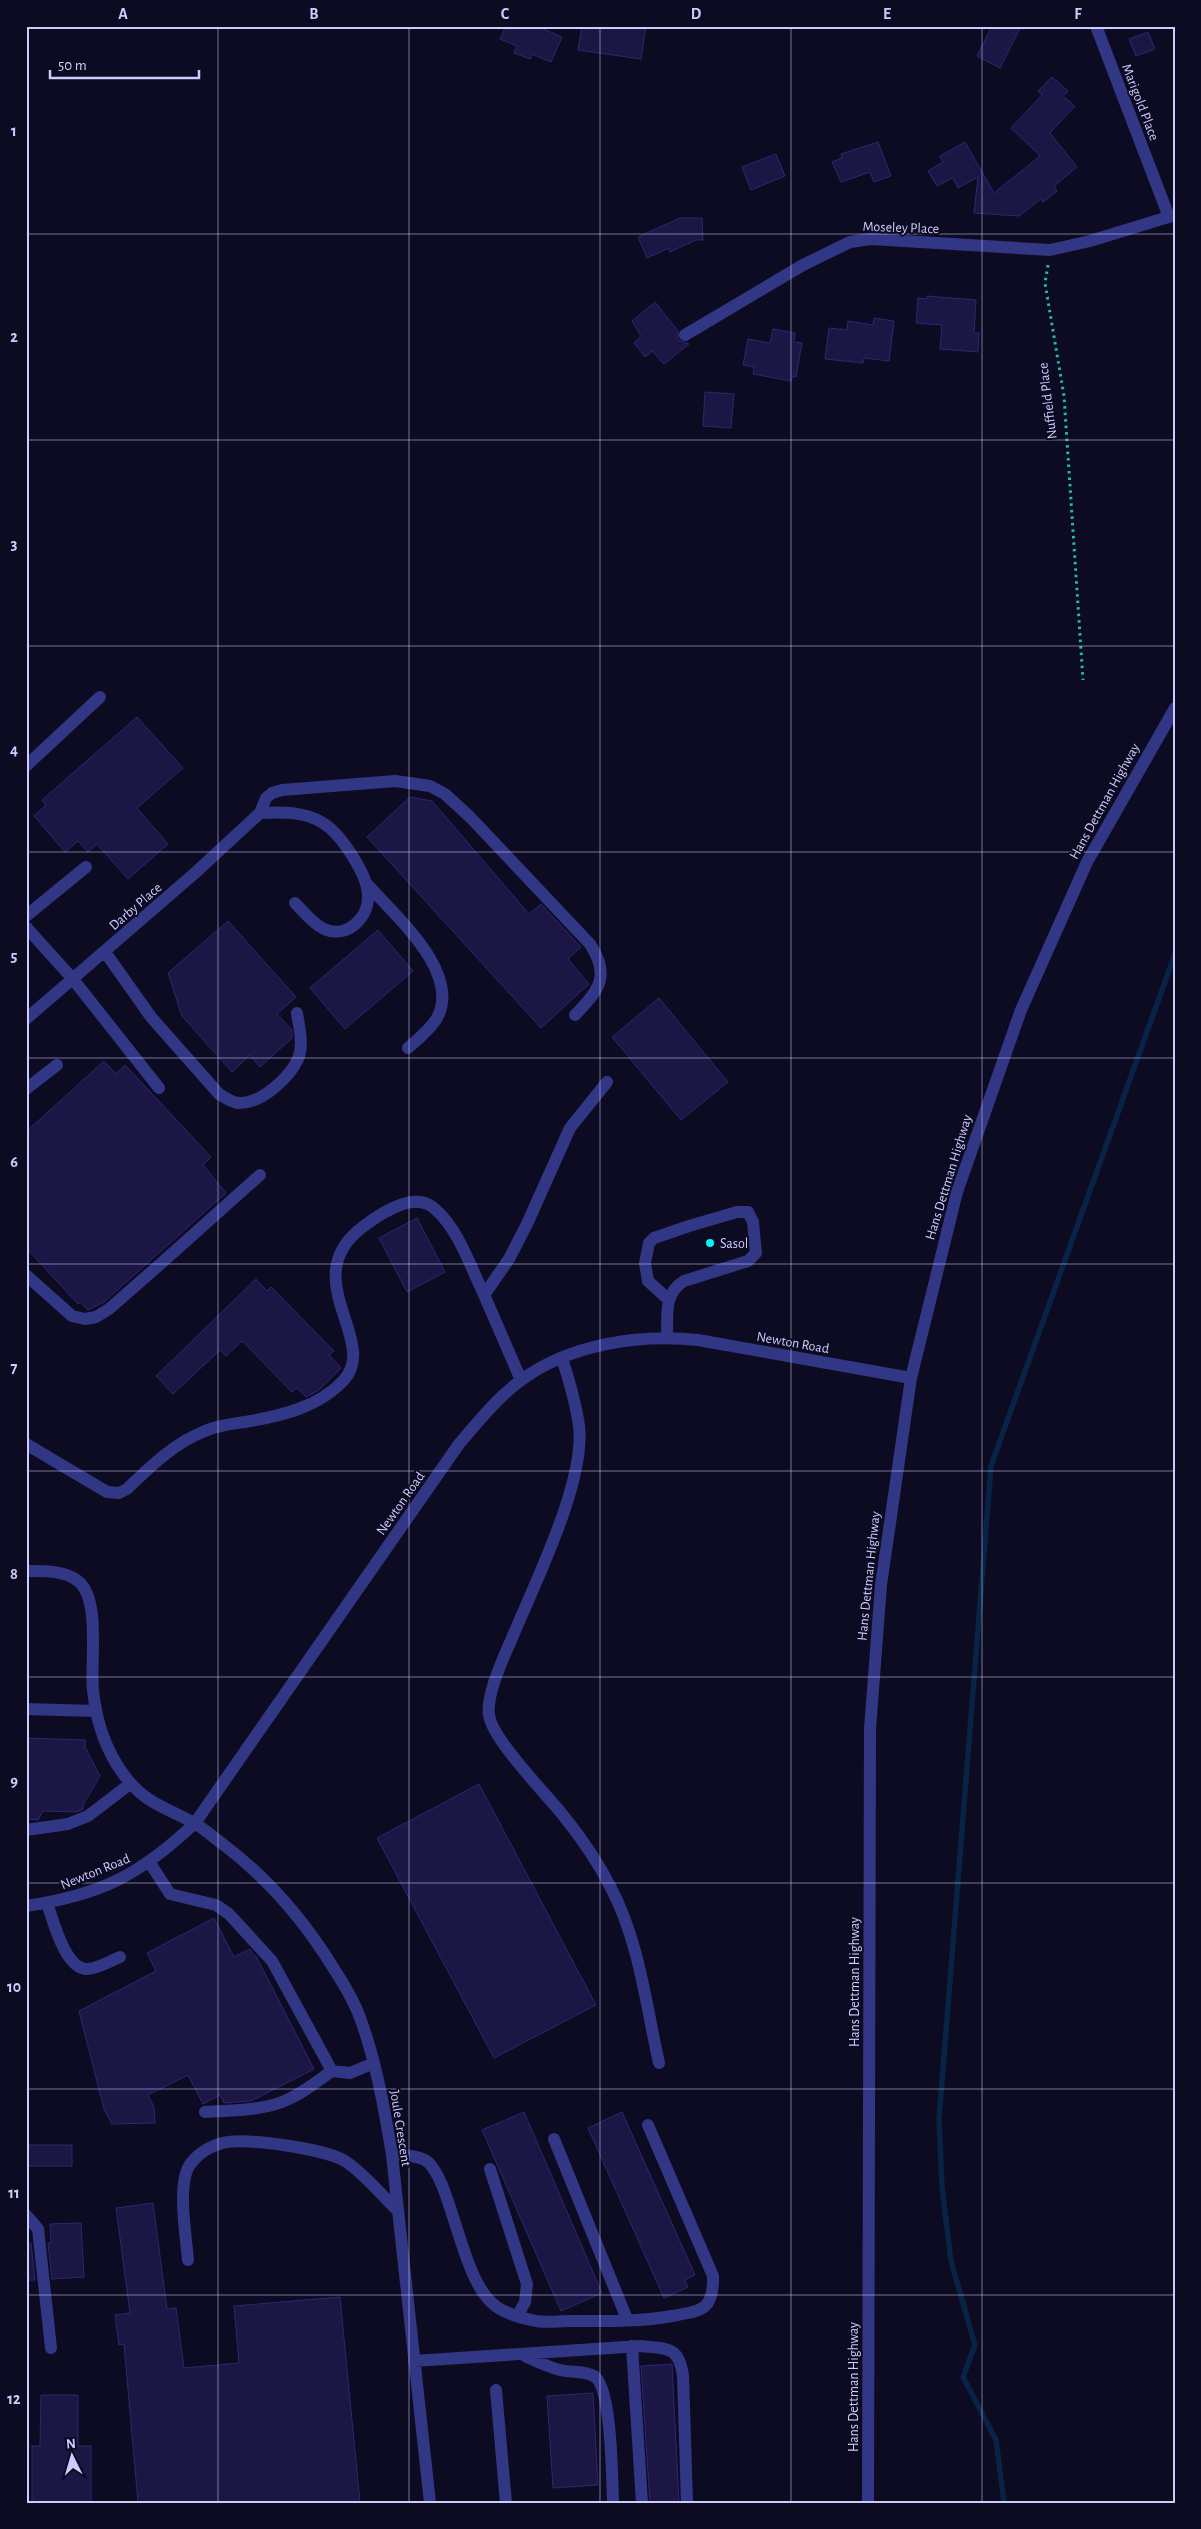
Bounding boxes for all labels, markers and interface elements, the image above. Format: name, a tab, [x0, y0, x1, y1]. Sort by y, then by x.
text: A	[118, 6, 128, 22]
text: B	[309, 6, 319, 22]
text: C	[501, 6, 510, 22]
text: D	[691, 6, 702, 22]
text: E	[883, 6, 891, 22]
text: F	[1074, 6, 1082, 22]
scale bar	[50, 48, 199, 80]
text: 50 m	[58, 58, 87, 73]
street label: Marigold Place	[1119, 62, 1161, 143]
text: 1	[11, 123, 17, 139]
street label: Moseley Place	[862, 220, 939, 236]
text: 2	[10, 329, 18, 345]
street label: Nuffield Place	[1036, 362, 1060, 440]
text: 3	[11, 536, 18, 552]
street label: Hans Dettman Highway	[1067, 741, 1143, 862]
text: 4	[10, 742, 18, 758]
street label: Darby Place	[107, 880, 164, 933]
text: 5	[11, 948, 18, 964]
street label: Hans Dettman Highway	[923, 1113, 975, 1242]
text: 6	[10, 1154, 18, 1170]
marker: Sasol	[704, 1237, 716, 1249]
place label: Sasol	[720, 1237, 748, 1251]
street label: Newton Road	[755, 1330, 830, 1356]
text: 7	[11, 1360, 18, 1376]
street label: Newton Road	[374, 1469, 428, 1538]
street label: Hans Dettman Highway	[855, 1511, 883, 1642]
text: 8	[10, 1566, 18, 1582]
text: 9	[10, 1773, 18, 1789]
street label: Newton Road	[59, 1852, 132, 1892]
street label: Hans Dettman Highway	[848, 1917, 862, 2047]
text: 10	[7, 1979, 21, 1995]
street label: Joule Crescent	[387, 2089, 413, 2168]
text: 11	[8, 2185, 20, 2201]
street label: Hans Dettman Highway	[847, 2322, 861, 2452]
text: 12	[7, 2391, 21, 2407]
north arrow	[48, 2432, 98, 2482]
text: N	[65, 2437, 76, 2451]

